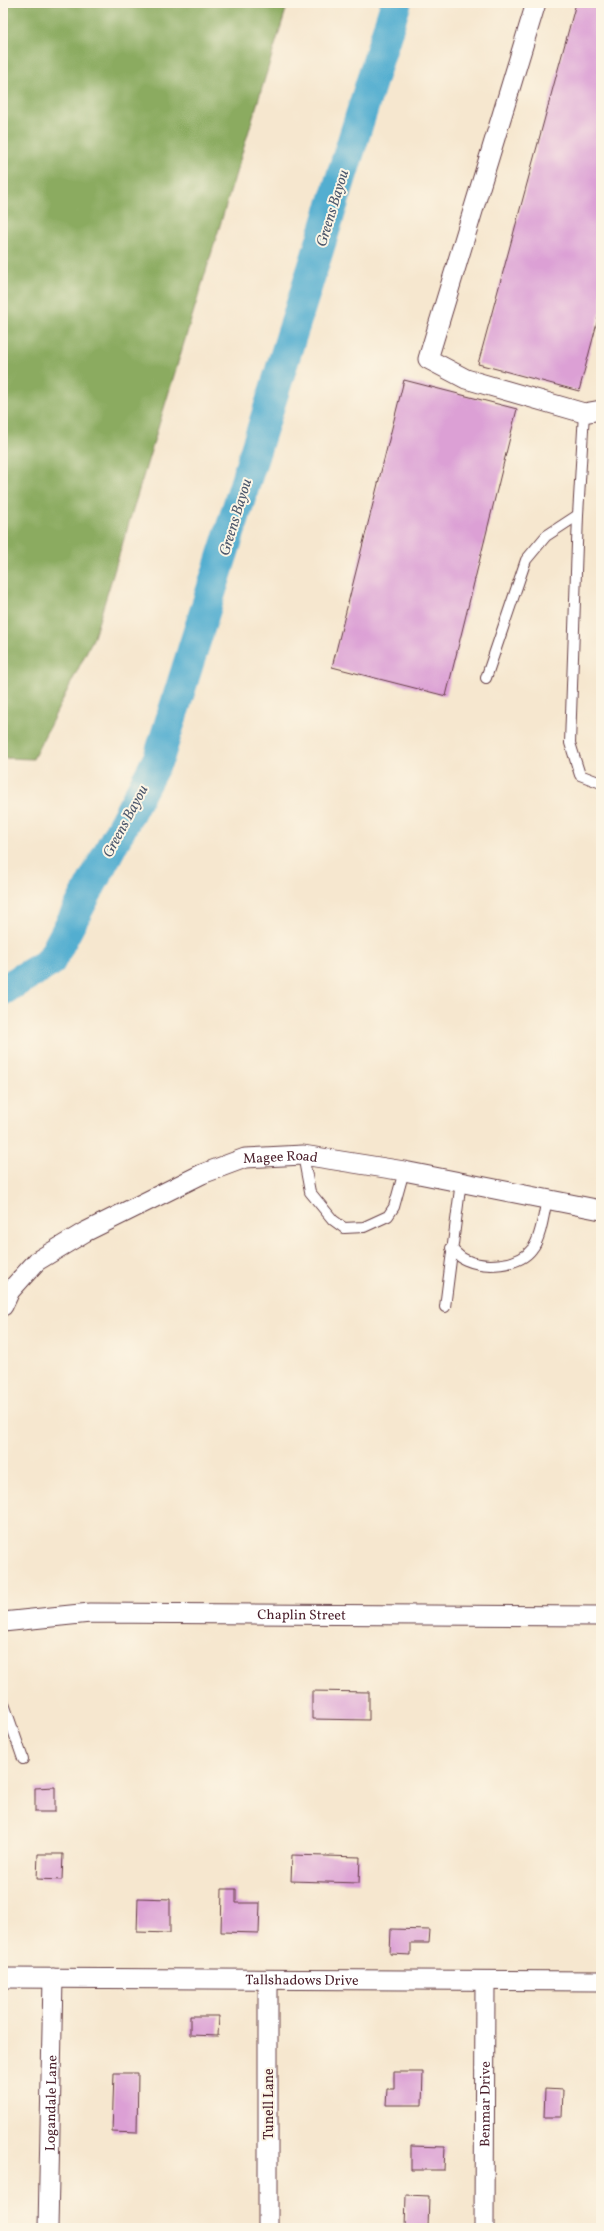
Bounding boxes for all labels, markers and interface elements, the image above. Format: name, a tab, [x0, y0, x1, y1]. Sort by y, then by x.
water label: Greens Bayou	[312, 167, 355, 250]
water label: Greens Bayou	[215, 476, 258, 559]
water label: Greens Bayou	[98, 781, 154, 862]
street label: Magee Road	[243, 1147, 319, 1169]
street label: Chaplin Street	[257, 1606, 346, 1626]
street label: Tallshadows Drive	[245, 1971, 359, 1991]
street label: Logandale Lane	[42, 2054, 62, 2151]
street label: Benmar Drive	[476, 2061, 496, 2147]
street label: Tunell Lane	[260, 2068, 279, 2140]

